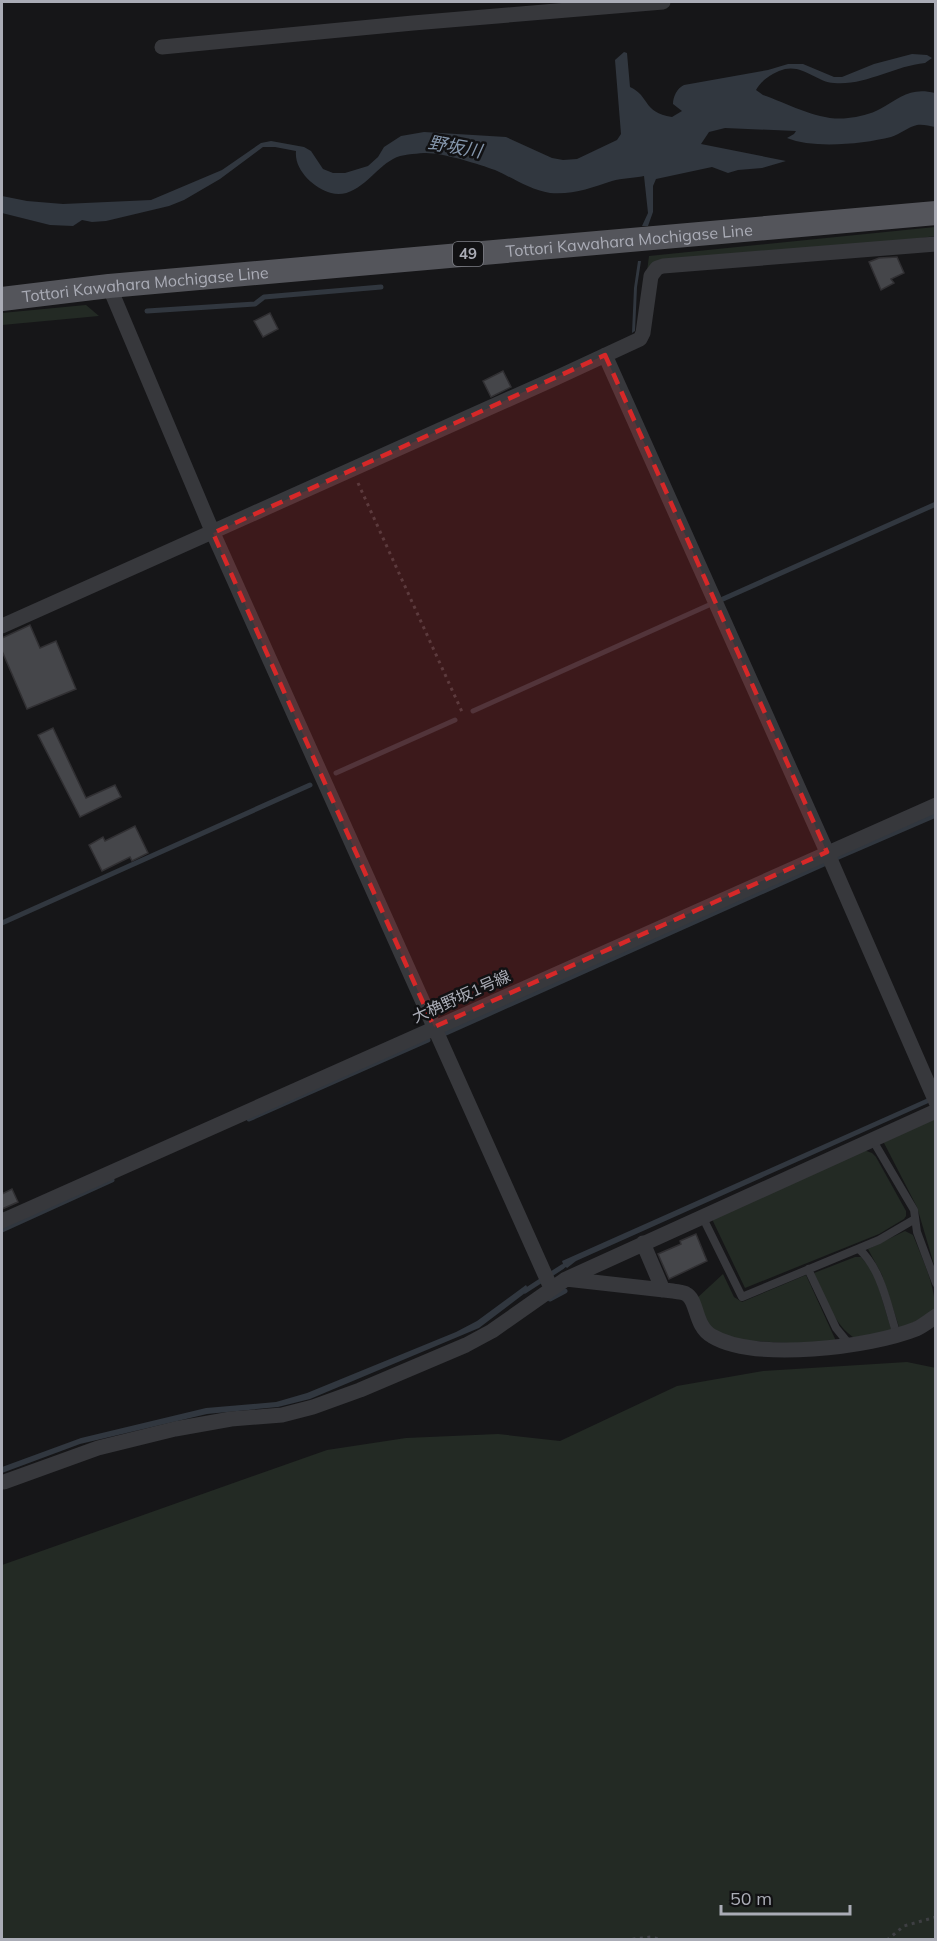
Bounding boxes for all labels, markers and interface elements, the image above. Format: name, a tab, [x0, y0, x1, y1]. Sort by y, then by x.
water label: 野坂川	[427, 130, 486, 163]
street label: Tottori Kawahara Mochigase Line	[505, 219, 753, 261]
road number: 49	[453, 242, 483, 266]
street label: Tottori Kawahara Mochigase Line	[21, 262, 269, 306]
street label: 大桷野坂1号線	[409, 965, 513, 1027]
scale bar	[721, 1878, 850, 1916]
text: 50 m	[730, 1887, 772, 1910]

